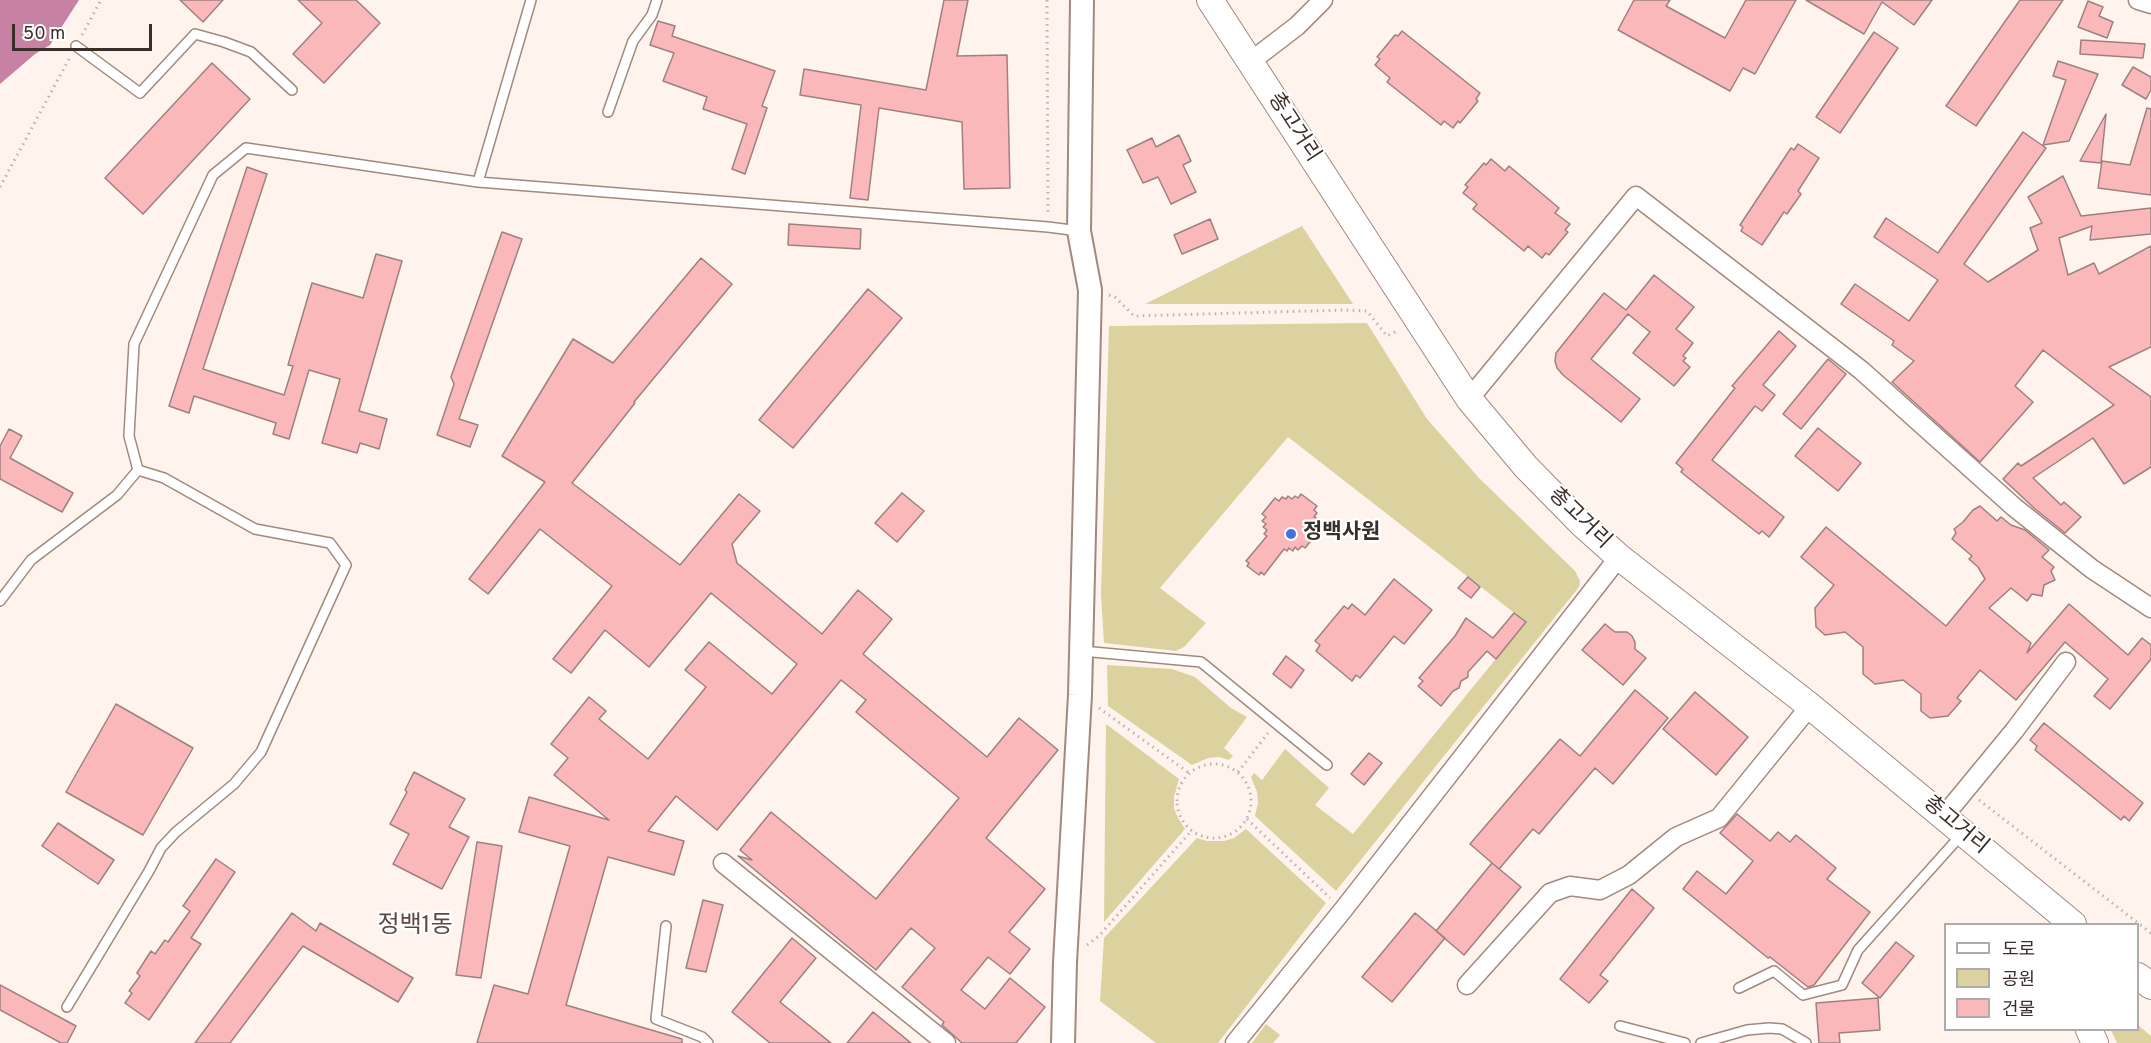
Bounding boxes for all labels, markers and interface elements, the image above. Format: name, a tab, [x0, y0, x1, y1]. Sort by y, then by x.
scale bar	[15, 12, 154, 50]
text: 50 m	[23, 23, 65, 46]
street label: 총고거리	[1261, 89, 1325, 167]
street label: 총고거리	[1542, 483, 1616, 555]
place label: 정백사원	[1303, 521, 1380, 547]
marker: 정백사원	[1284, 527, 1298, 541]
street label: 총고거리	[1917, 792, 1993, 860]
district label: 정백1동	[377, 913, 453, 941]
legend	[1944, 923, 2139, 1031]
text: 도로	[2002, 939, 2035, 962]
text: 공원	[2002, 969, 2035, 992]
text: 건물	[2002, 999, 2035, 1022]

